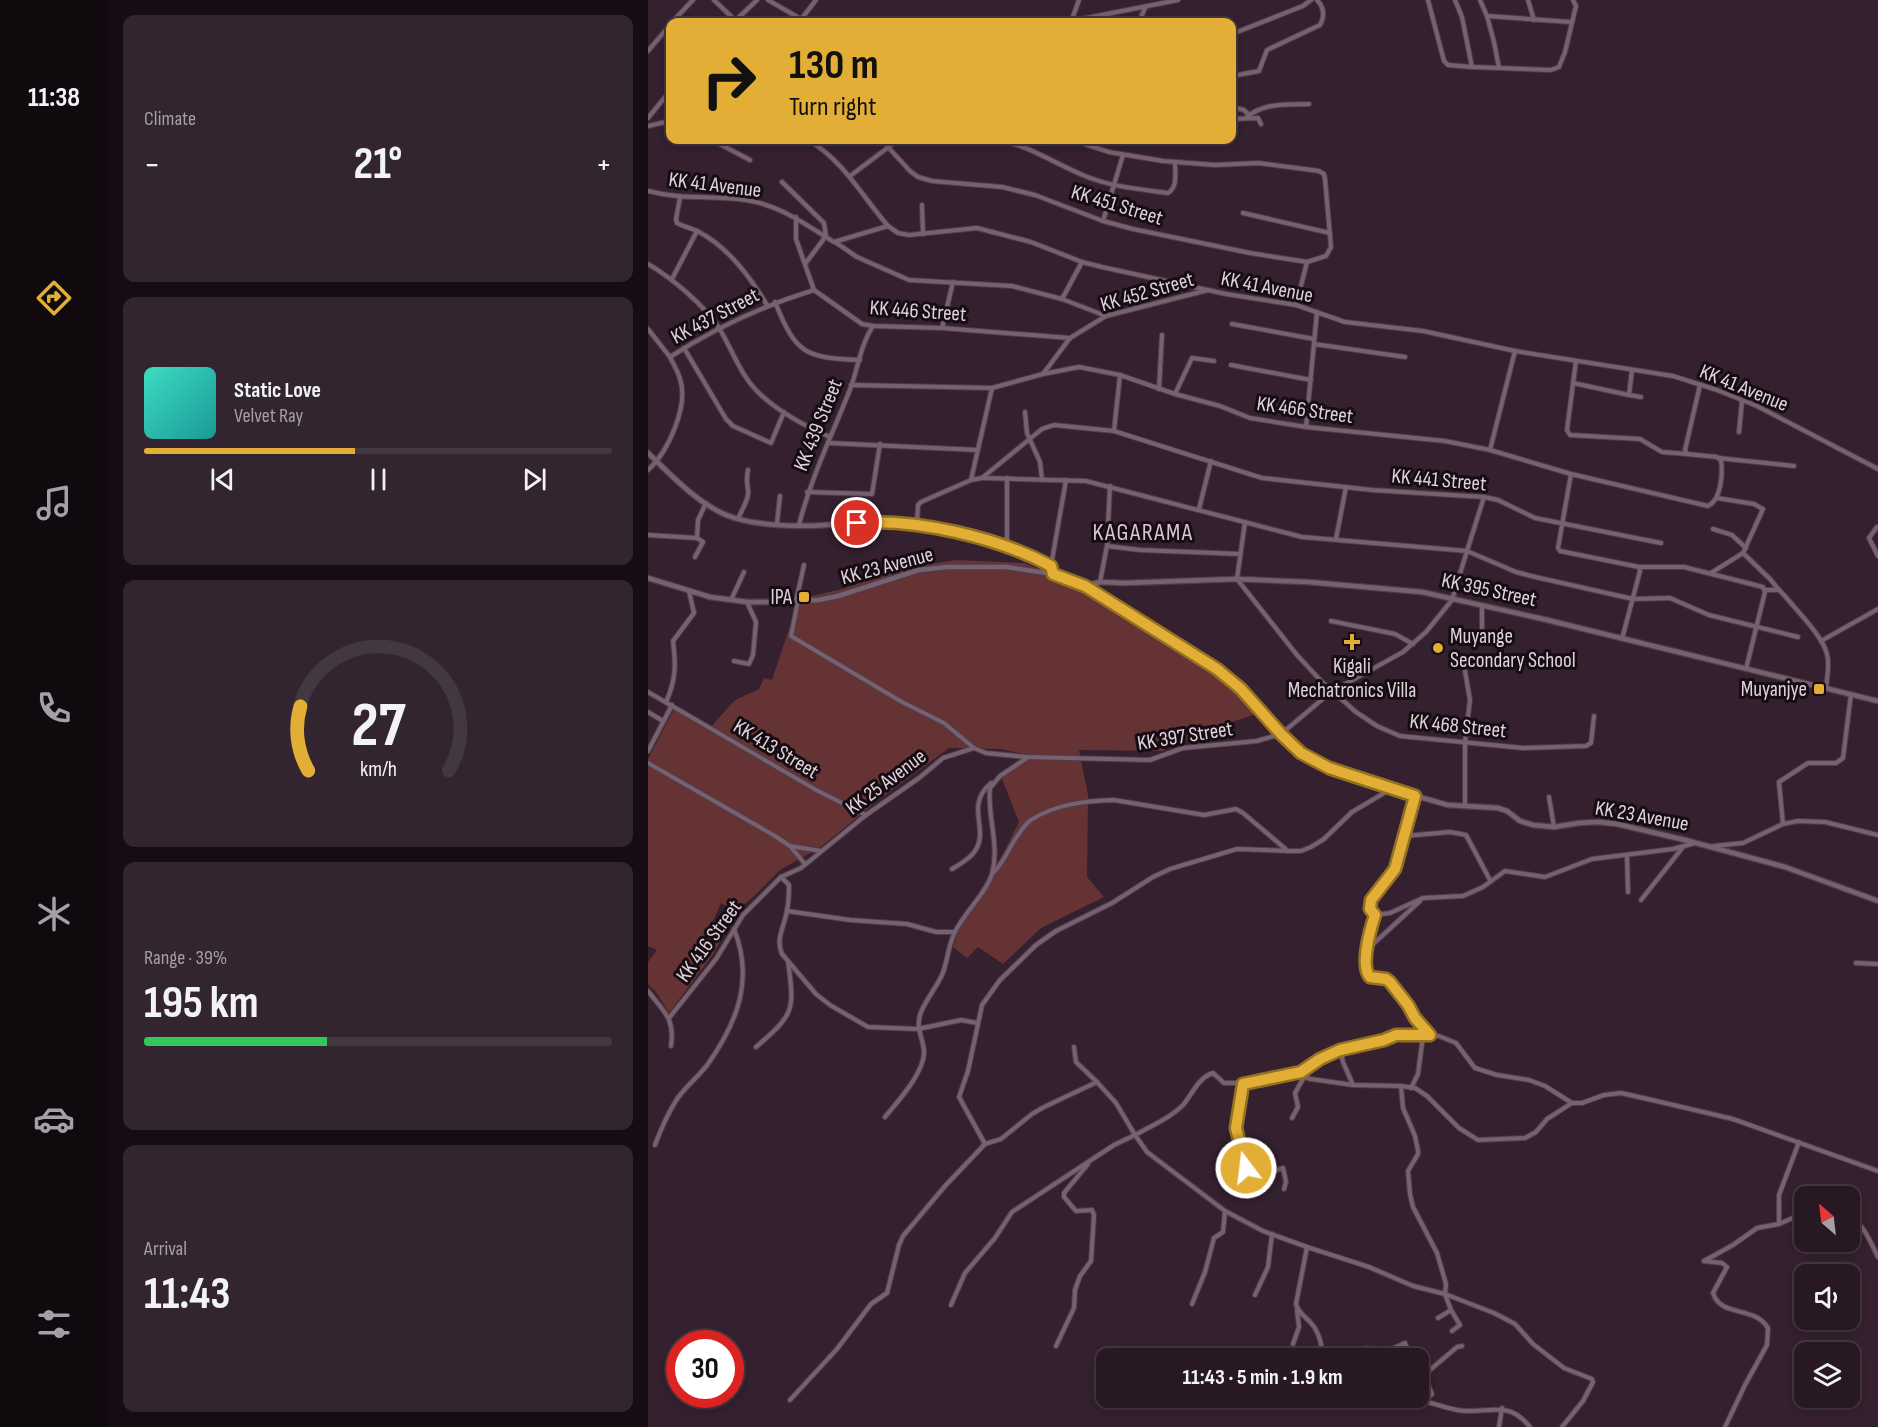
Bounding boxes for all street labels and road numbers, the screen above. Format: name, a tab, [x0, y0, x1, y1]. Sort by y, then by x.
street label: KK 41 Avenue	[667, 167, 763, 203]
street label: KK 451 Street	[1068, 179, 1166, 231]
street label: KK 41 Avenue	[1219, 266, 1315, 308]
street label: KK 452 Street	[1097, 267, 1197, 317]
street label: KK 437 Street	[667, 282, 763, 350]
street label: KK 446 Street	[869, 295, 967, 327]
street label: KK 41 Avenue	[1696, 359, 1792, 417]
street label: KK 439 Street	[788, 375, 848, 475]
street label: KK 466 Street	[1255, 391, 1355, 429]
street label: KK 441 Street	[1391, 463, 1487, 497]
street label: KK 23 Avenue	[838, 542, 936, 590]
street label: KK 395 Street	[1439, 568, 1539, 612]
street label: KK 468 Street	[1408, 708, 1508, 744]
street label: KK 413 Street	[729, 714, 823, 784]
street label: KK 397 Street	[1135, 716, 1235, 756]
street label: KK 25 Avenue	[841, 744, 931, 820]
street label: KK 23 Avenue	[1593, 795, 1691, 837]
street label: KK 416 Street	[671, 895, 747, 987]

